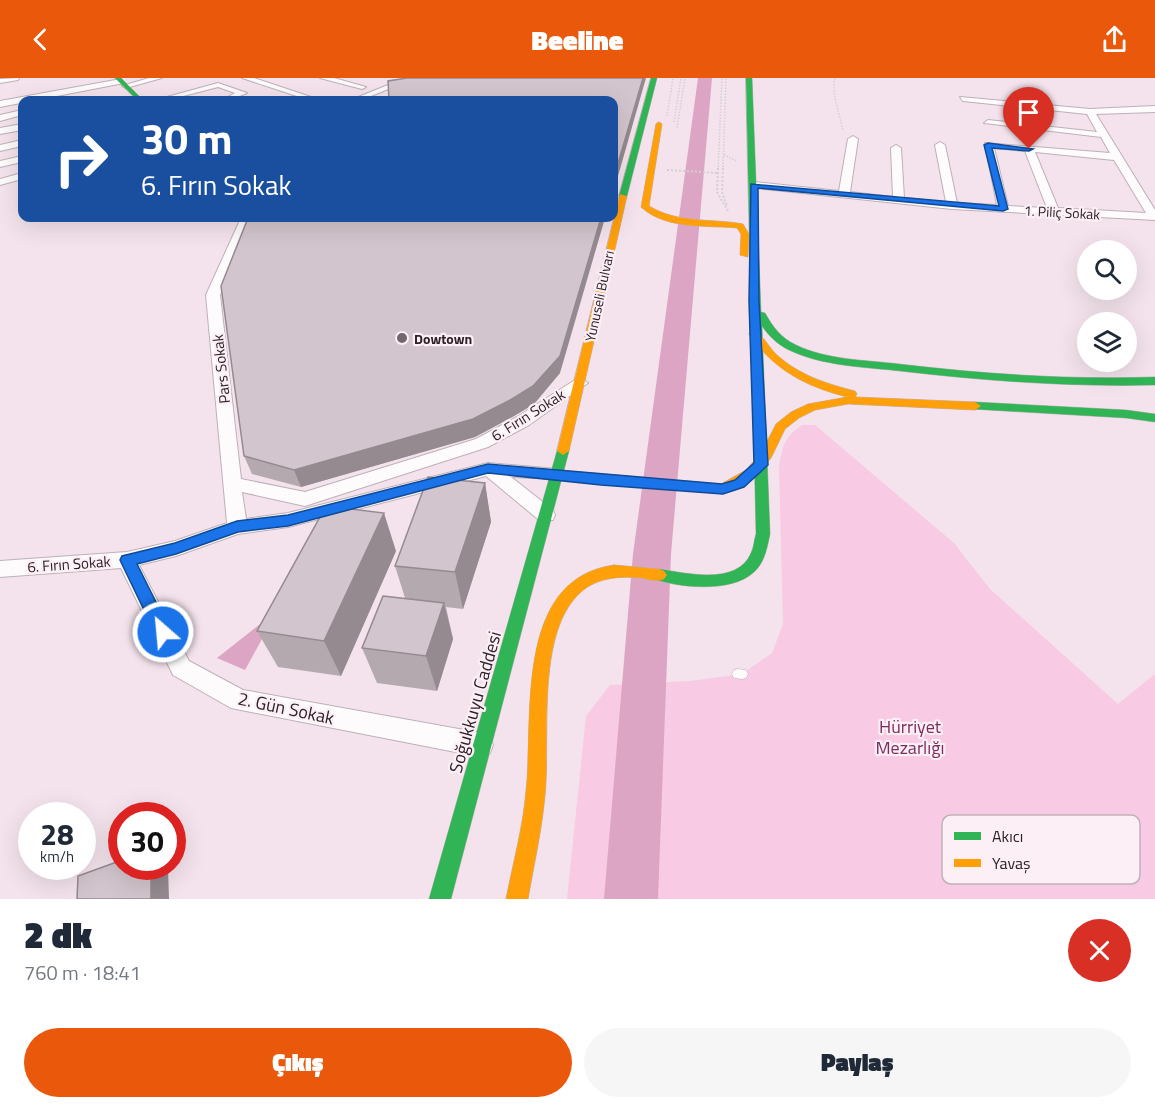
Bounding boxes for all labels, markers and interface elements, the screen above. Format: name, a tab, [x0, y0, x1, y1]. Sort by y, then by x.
text: Beeline	[532, 19, 623, 60]
icon: back	[24, 23, 57, 56]
icon: share	[1098, 23, 1131, 56]
pin	[1003, 87, 1054, 149]
icon: arrive	[1012, 96, 1045, 129]
text: 30 m	[141, 106, 233, 170]
icon: right	[42, 120, 120, 198]
text: 6. Fırın Sokak	[141, 164, 291, 205]
street label: 1. Piliç Sokak	[1023, 200, 1101, 224]
map controls	[1077, 240, 1137, 372]
button: search	[1077, 240, 1137, 300]
street label: Yunuseli Bulvarı	[579, 248, 619, 344]
button: layers	[1077, 312, 1137, 372]
place label: Dowtown	[414, 328, 472, 349]
marker: Dowtown	[395, 331, 409, 345]
street label: Pars Sokak	[206, 333, 236, 405]
street label: 6. Fırın Sokak	[486, 383, 570, 447]
street label: 6. Fırın Sokak	[27, 550, 111, 578]
position arrow	[131, 600, 195, 664]
street label: Soğukkuyu Caddesi	[442, 628, 508, 776]
street label: 2. Gün Sokak	[235, 685, 337, 731]
park label: Hürriyet Mezarlığı	[876, 713, 944, 761]
speed limit sign: 30	[108, 802, 186, 880]
text: 28	[40, 811, 74, 857]
legend	[942, 815, 1140, 884]
text: Akıcı	[992, 824, 1023, 848]
text: km/h	[40, 845, 74, 868]
text: Yavaş	[992, 851, 1031, 875]
text: 2 dk	[24, 907, 92, 962]
button: close	[1068, 919, 1131, 982]
text: 760 m · 18:41	[24, 957, 141, 988]
button: Çıkış	[24, 1028, 572, 1097]
button: Paylaş	[584, 1028, 1131, 1097]

